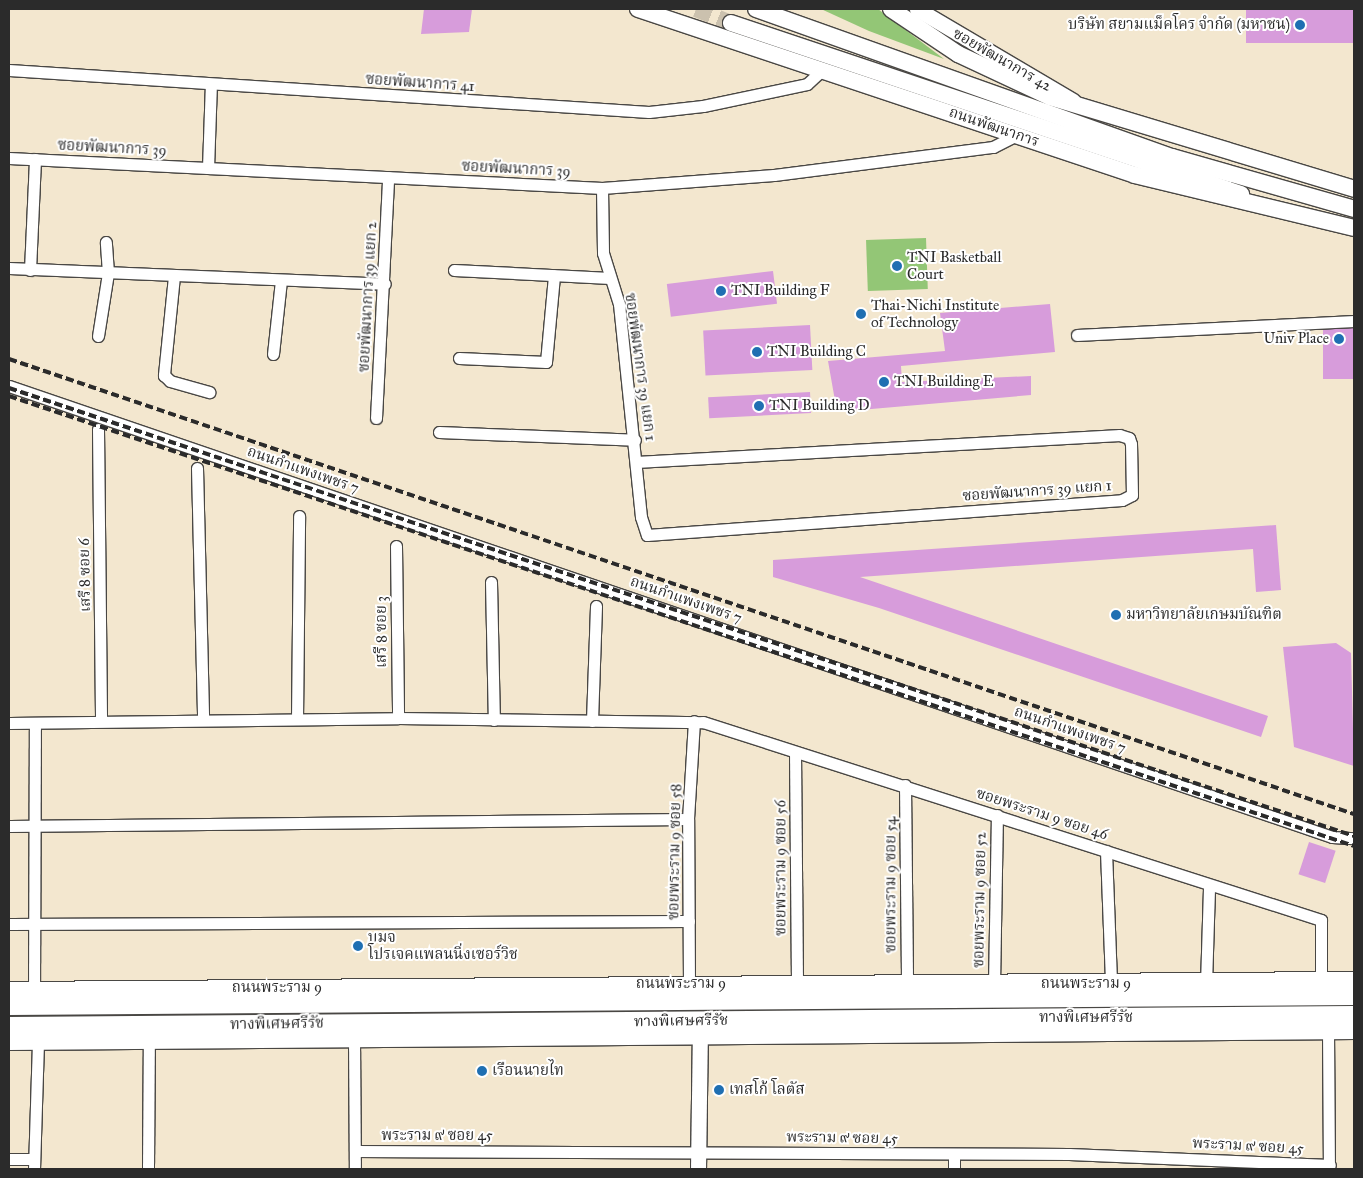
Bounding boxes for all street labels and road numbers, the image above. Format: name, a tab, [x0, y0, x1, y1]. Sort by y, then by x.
street label: ซอยพัฒนาการ 42	[949, 24, 1055, 96]
street label: ซอยพัฒนาการ 41	[365, 70, 475, 96]
street label: ถนนพัฒนาการ	[947, 103, 1041, 151]
street label: ซอยพัฒนาการ 39	[57, 136, 167, 160]
street label: ซอยพัฒนาการ 39	[461, 157, 571, 181]
street label: ซอยพัฒนาการ 39 แยก 2	[355, 221, 381, 373]
street label: ซอยพัฒนาการ 39 แยก 1	[621, 292, 659, 442]
street label: ถนนกำแพงเพชร 7	[245, 442, 361, 498]
street label: ซอยพัฒนาการ 39 แยก 1	[962, 477, 1112, 505]
street label: เสรี 8 ซอย 6	[75, 538, 95, 612]
street label: ถนนกำแพงเพชร 7	[628, 572, 744, 628]
street label: เสรี 8 ซอย 3	[373, 596, 391, 668]
street label: ถนนกำแพงเพชร 7	[1012, 702, 1128, 758]
street label: ซอยพระราม 9 ซอย 58	[665, 784, 685, 920]
street label: ซอยพระราม 9 ซอย 46	[974, 784, 1110, 844]
street label: ซอยพระราม 9 ซอย 56	[772, 800, 790, 936]
street label: ซอยพระราม 9 ซอย 54	[882, 817, 900, 953]
street label: ซอยพระราม 9 ซอย 52	[970, 832, 990, 968]
street label: ถนนพระราม 9	[636, 975, 726, 993]
street label: ถนนพระราม 9	[1041, 975, 1131, 993]
street label: ถนนพระราม 9	[232, 979, 322, 997]
street label: ทางพิเศษศรีรัช	[1039, 1009, 1133, 1027]
street label: ทางพิเศษศรีรัช	[634, 1011, 728, 1031]
street label: ทางพิเศษศรีรัช	[230, 1014, 324, 1034]
street label: พระราม ๙ ซอย 45	[381, 1127, 493, 1145]
street label: พระราม ๙ ซอย 45	[786, 1128, 898, 1148]
street label: พระราม ๙ ซอย 45	[1192, 1134, 1304, 1158]

